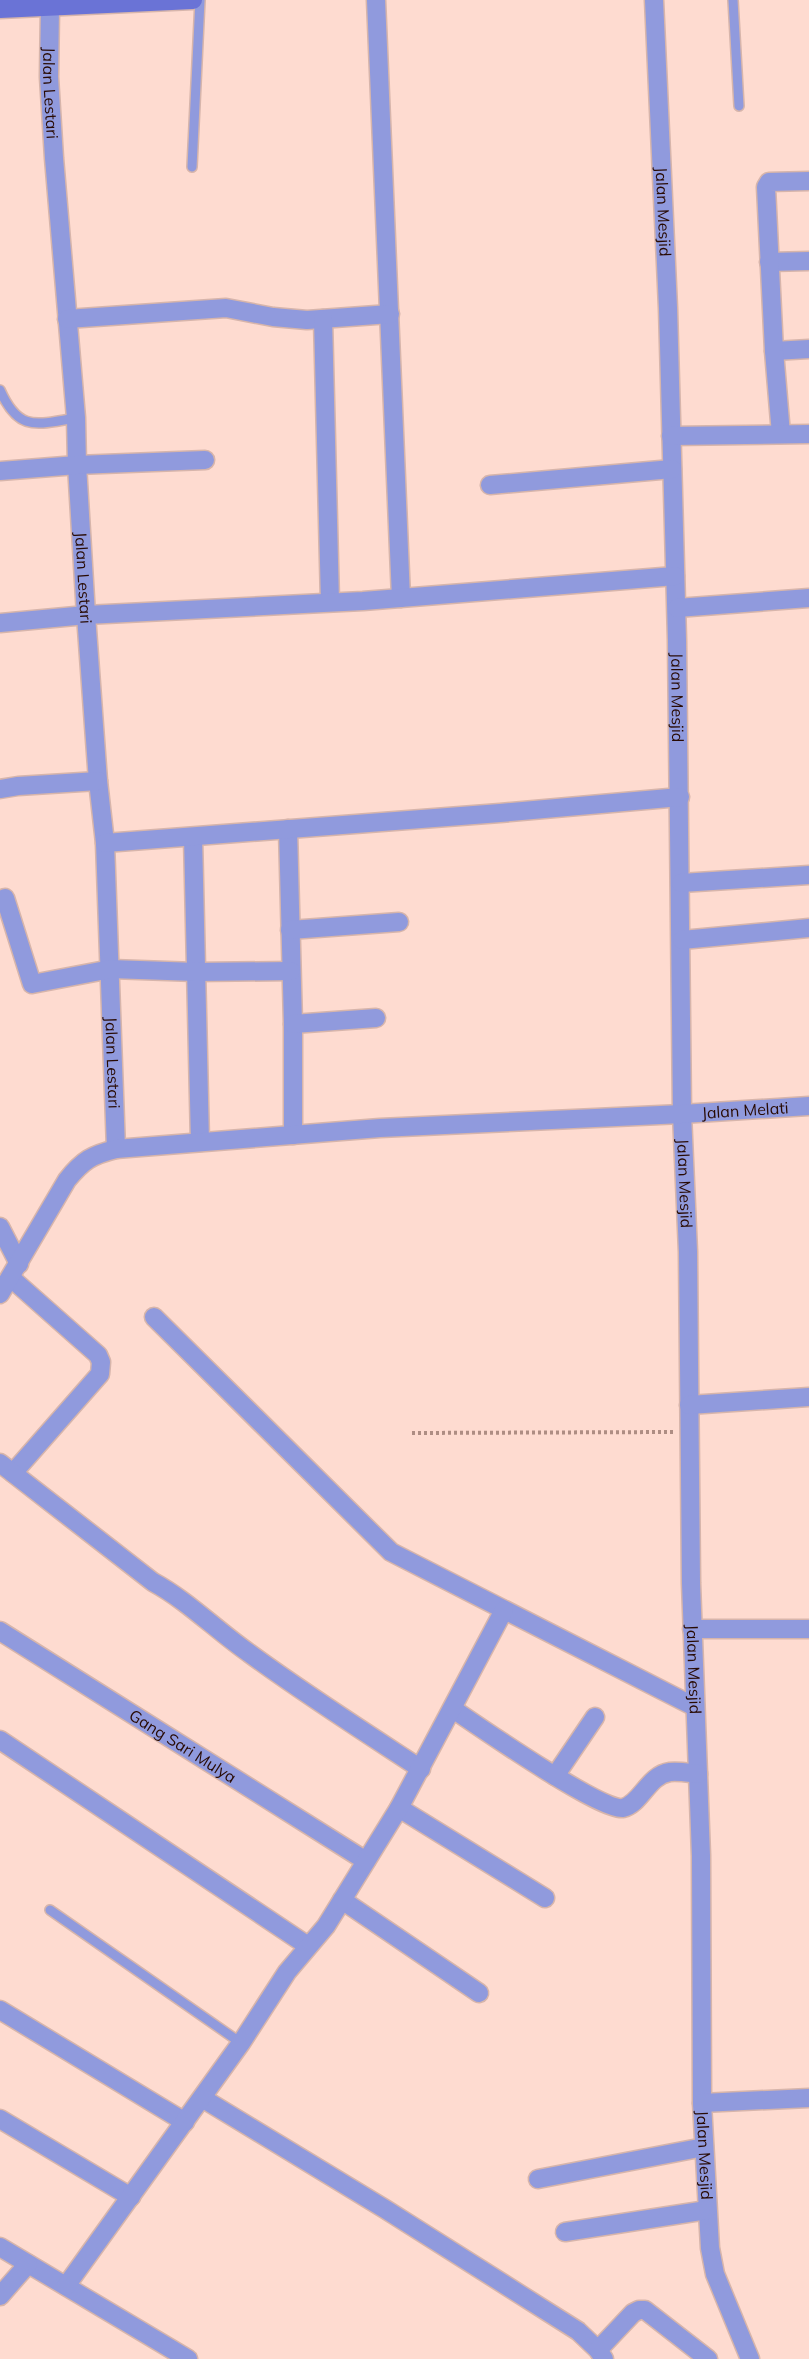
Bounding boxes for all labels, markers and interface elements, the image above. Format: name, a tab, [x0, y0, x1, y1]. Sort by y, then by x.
street label: Jalan Lestari	[39, 47, 63, 139]
street label: Jalan Mesjid	[652, 167, 676, 257]
street label: Jalan Lestari	[71, 531, 97, 624]
street label: Jalan Mesjid	[667, 653, 688, 742]
street label: Jalan Lestari	[101, 1016, 125, 1109]
street label: Jalan Melati	[701, 1097, 789, 1123]
street label: Jalan Mesjid	[673, 1138, 697, 1229]
street label: Jalan Mesjid	[683, 1624, 706, 1714]
street label: Gang Sari Mulya	[126, 1705, 240, 1787]
street label: Jalan Mesjid	[692, 2110, 717, 2200]

